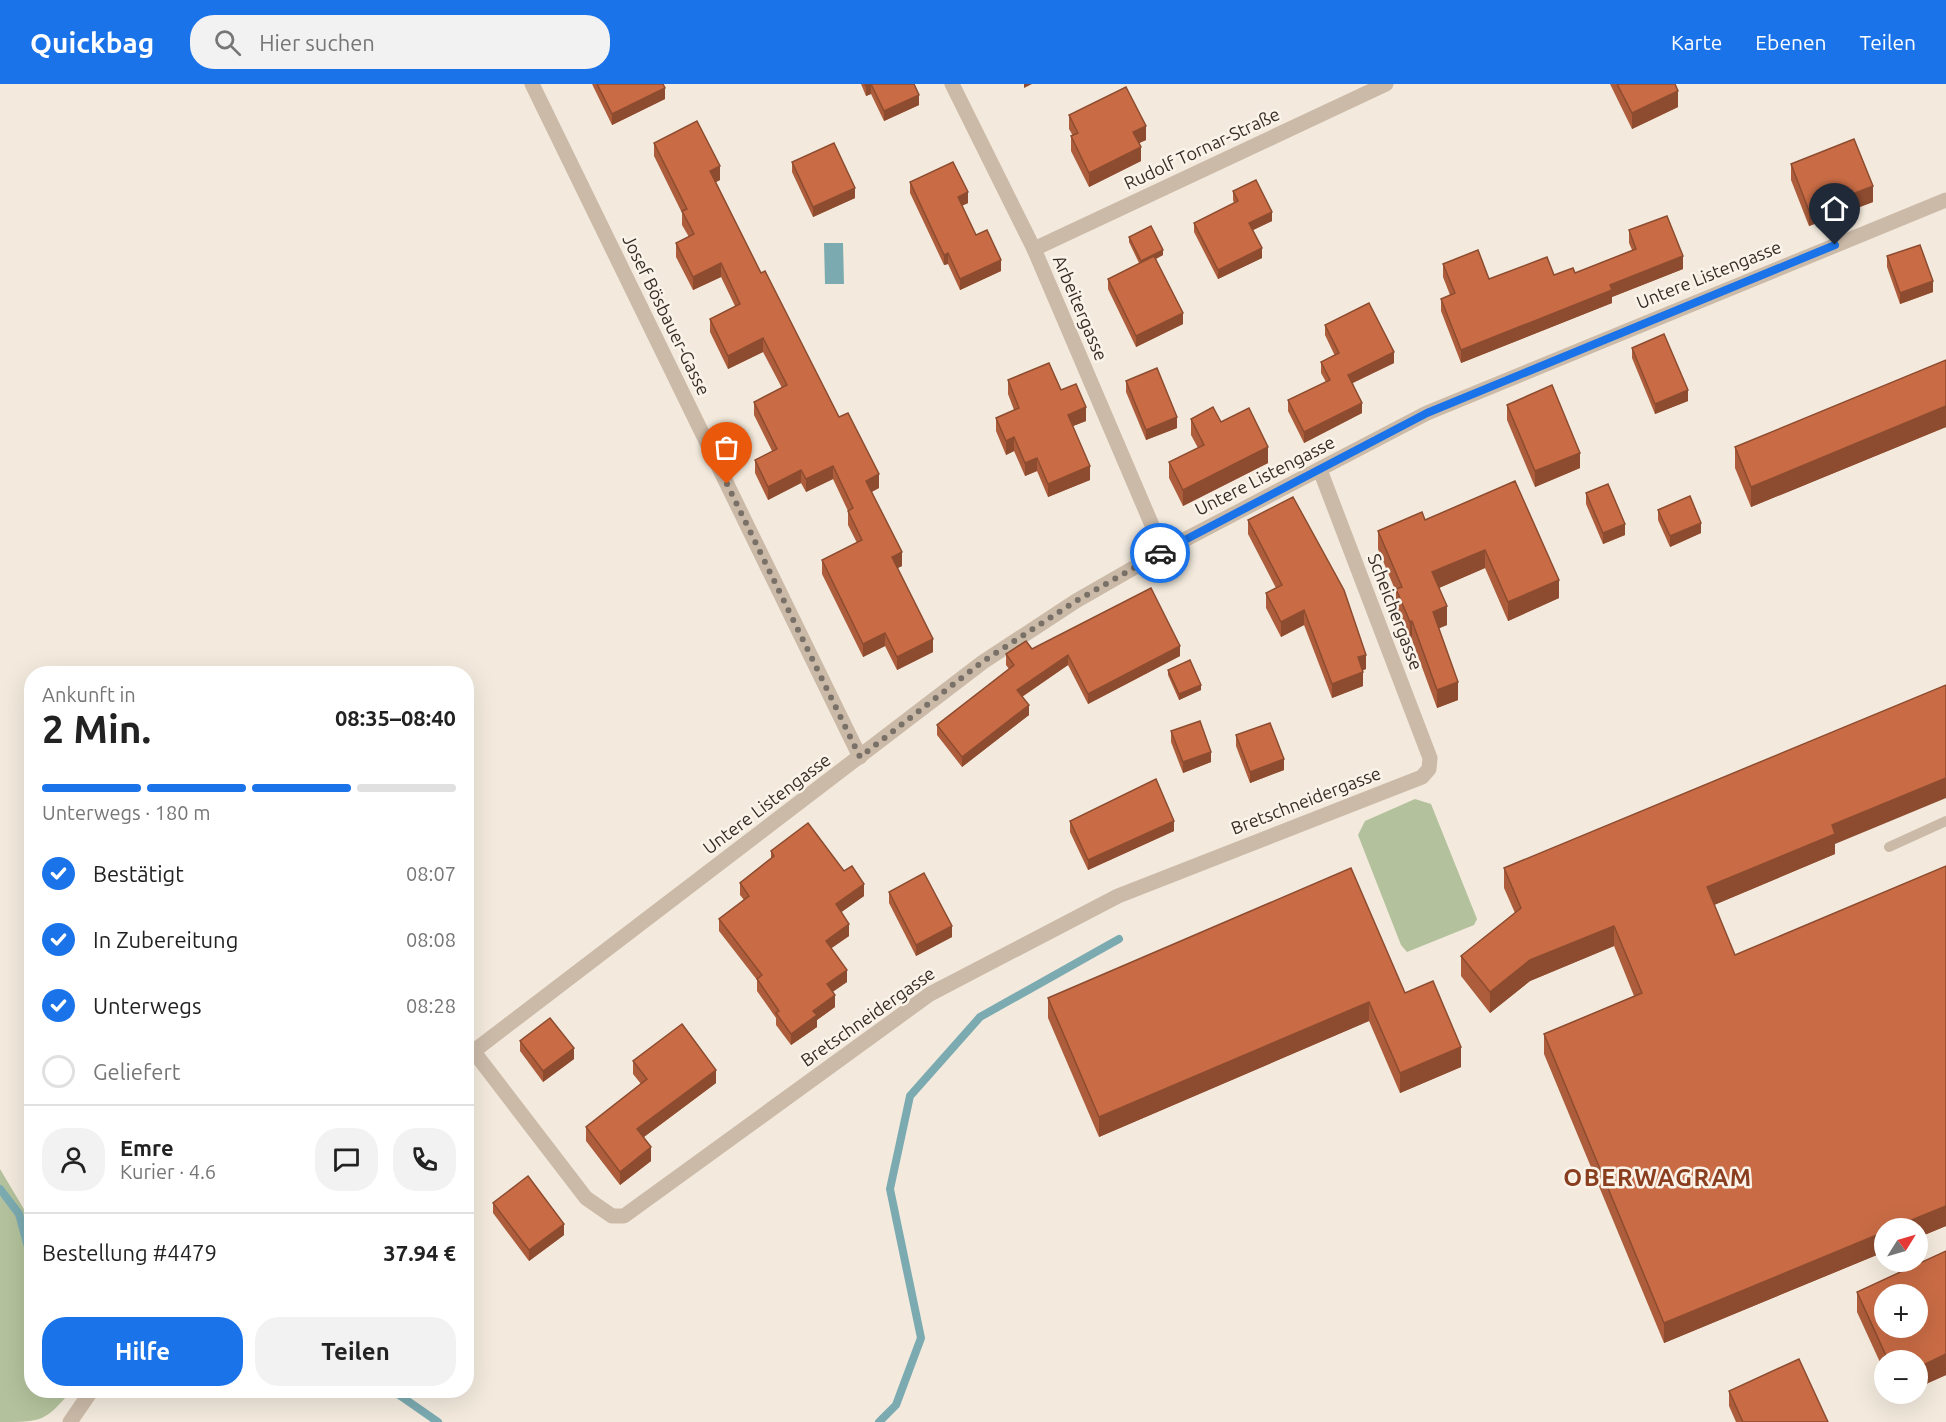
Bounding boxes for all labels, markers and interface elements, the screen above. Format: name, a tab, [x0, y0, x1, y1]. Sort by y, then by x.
search box	[190, 15, 610, 69]
icon: search	[211, 26, 244, 59]
text: Quickbag	[30, 27, 154, 58]
text: Hier suchen	[259, 30, 375, 55]
text: Karte	[1671, 30, 1722, 54]
text: Ebenen	[1755, 30, 1827, 54]
text: Teilen	[1860, 30, 1916, 54]
street label: Rudolf Tornar-Straße	[1121, 103, 1283, 193]
pin	[1809, 183, 1860, 245]
icon: home	[1818, 192, 1851, 225]
street label: Josef Bösbauer-Gasse	[619, 231, 715, 398]
street label: Untere Listengasse	[1633, 236, 1784, 312]
street label: Arbeitergasse	[1050, 252, 1112, 363]
pin	[701, 422, 752, 484]
icon: bag	[710, 431, 743, 464]
street label: Untere Listengasse	[1191, 431, 1338, 519]
courier	[1130, 523, 1190, 583]
icon: car	[1144, 537, 1177, 570]
street label: Scheichergasse	[1365, 551, 1427, 673]
text: Ankunft in	[42, 683, 136, 706]
text: 08:35–08:40	[335, 705, 456, 730]
text: 2 Min.	[42, 707, 151, 750]
street label: Untere Listengasse	[699, 749, 834, 858]
street label: Bretschneidergasse	[1228, 762, 1383, 838]
text: Unterwegs · 180 m	[42, 801, 210, 824]
icon: check	[42, 857, 75, 890]
text: Bestätigt	[93, 861, 184, 886]
text: 08:07	[406, 862, 456, 885]
icon: check	[42, 923, 75, 956]
text: In Zubereitung	[93, 927, 238, 952]
text: 08:08	[406, 928, 456, 951]
street label: Bretschneidergasse	[797, 962, 938, 1070]
icon: check	[42, 989, 75, 1022]
text: Unterwegs	[93, 993, 202, 1018]
text: 08:28	[406, 994, 456, 1017]
text: Geliefert	[93, 1059, 180, 1084]
button: person	[42, 1128, 105, 1191]
button: chat	[315, 1128, 378, 1191]
button: phone	[393, 1128, 456, 1191]
text: Emre	[120, 1135, 174, 1160]
text: Kurier · 4.6	[120, 1160, 216, 1183]
district label: OBERWAGRAM	[1563, 1164, 1753, 1191]
north arrow	[1874, 1218, 1928, 1272]
map controls	[1874, 1218, 1928, 1404]
text: Bestellung #4479	[42, 1240, 217, 1265]
text: 37.94 €	[383, 1240, 456, 1265]
button: +	[1874, 1284, 1928, 1338]
button: Hilfe	[42, 1317, 243, 1386]
button: Teilen	[255, 1317, 456, 1386]
button: −	[1874, 1350, 1928, 1404]

